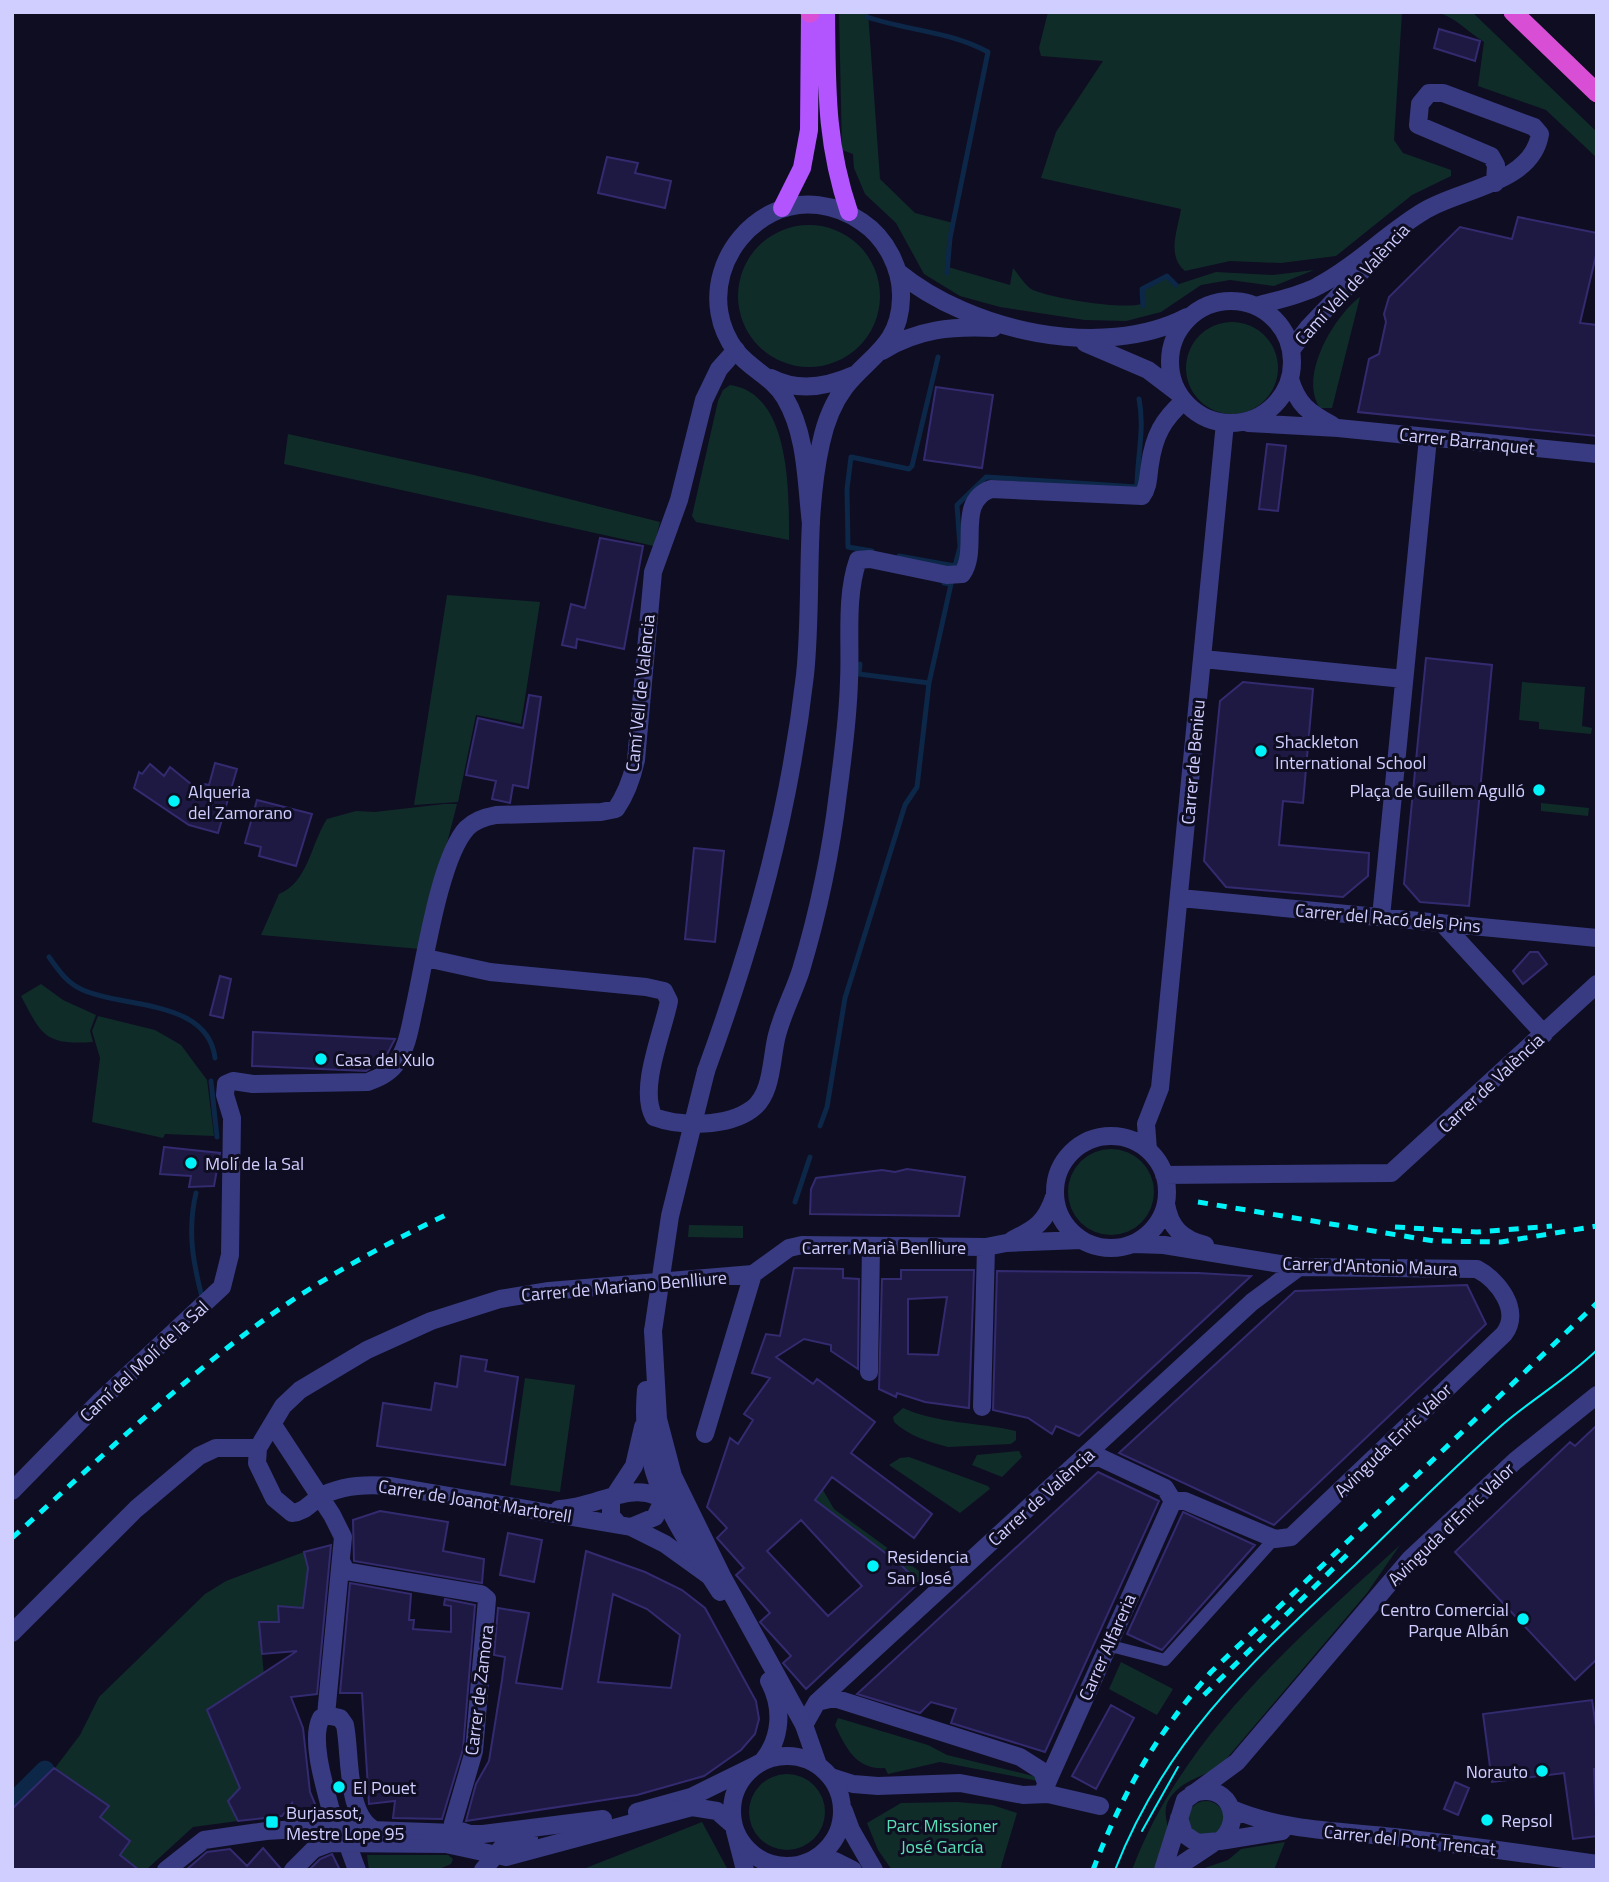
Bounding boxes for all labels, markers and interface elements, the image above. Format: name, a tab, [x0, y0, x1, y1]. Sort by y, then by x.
street label: Camí Vell de València	[1288, 217, 1416, 351]
street label: Carrer Barranquet	[1398, 420, 1537, 462]
street label: Camí Vell de València	[618, 613, 662, 773]
street label: Carrer de Benieu	[1174, 698, 1212, 826]
place label: Shackleton International School	[1275, 728, 1426, 776]
marker: Shackleton International School	[1253, 743, 1269, 759]
place label: Plaça de Guillem Agulló	[1350, 777, 1525, 804]
place label: Alqueria del Zamorano	[188, 778, 292, 826]
marker: Plaça de Guillem Agulló	[1531, 782, 1547, 798]
marker: Alqueria del Zamorano	[166, 793, 182, 809]
street label: Carrer del Racó dels Pins	[1294, 896, 1482, 940]
street label: Carrer de València	[1432, 1027, 1550, 1139]
place label: Casa del Xulo	[335, 1046, 435, 1073]
marker: Casa del Xulo	[313, 1051, 329, 1067]
place label: Molí de la Sal	[205, 1150, 304, 1177]
marker: Molí de la Sal	[183, 1155, 199, 1171]
street label: Carrer Marià Benlliure	[802, 1234, 966, 1261]
street label: Carrer d'Antonio Maura	[1282, 1249, 1458, 1283]
street label: Carrer de Mariano Benlliure	[520, 1264, 728, 1308]
street label: Camí del Molí de la Sal	[73, 1294, 215, 1428]
street label: Avinguda Enric Valor	[1328, 1377, 1458, 1503]
street label: Carrer de València	[982, 1442, 1100, 1552]
street label: Avinguda d'Enric Valor	[1381, 1456, 1521, 1592]
street label: Carrer de Joanot Martorell	[376, 1472, 574, 1530]
place label: Residencia San José	[887, 1543, 968, 1591]
marker: Residencia San José	[865, 1558, 881, 1574]
street label: Carrer Alfareria	[1071, 1589, 1143, 1705]
place label: Centro Comercial Parque Albán	[1381, 1596, 1509, 1644]
marker: Centro Comercial Parque Albán	[1515, 1611, 1531, 1627]
street label: Carrer de Zamora	[458, 1623, 500, 1757]
place label: Norauto	[1466, 1758, 1528, 1785]
marker: Norauto	[1534, 1763, 1550, 1779]
place label: El Pouet	[353, 1774, 417, 1801]
marker: El Pouet	[331, 1779, 347, 1795]
place label: Burjassot, Mestre Lope 95	[286, 1799, 405, 1847]
place label: Repsol	[1501, 1807, 1553, 1834]
park label: Parc Missioner José García	[886, 1812, 998, 1860]
marker: Repsol	[1479, 1812, 1495, 1828]
marker: Burjassot, Mestre Lope 95	[264, 1814, 280, 1830]
street label: Carrer del Pont Trencat	[1323, 1818, 1498, 1863]

